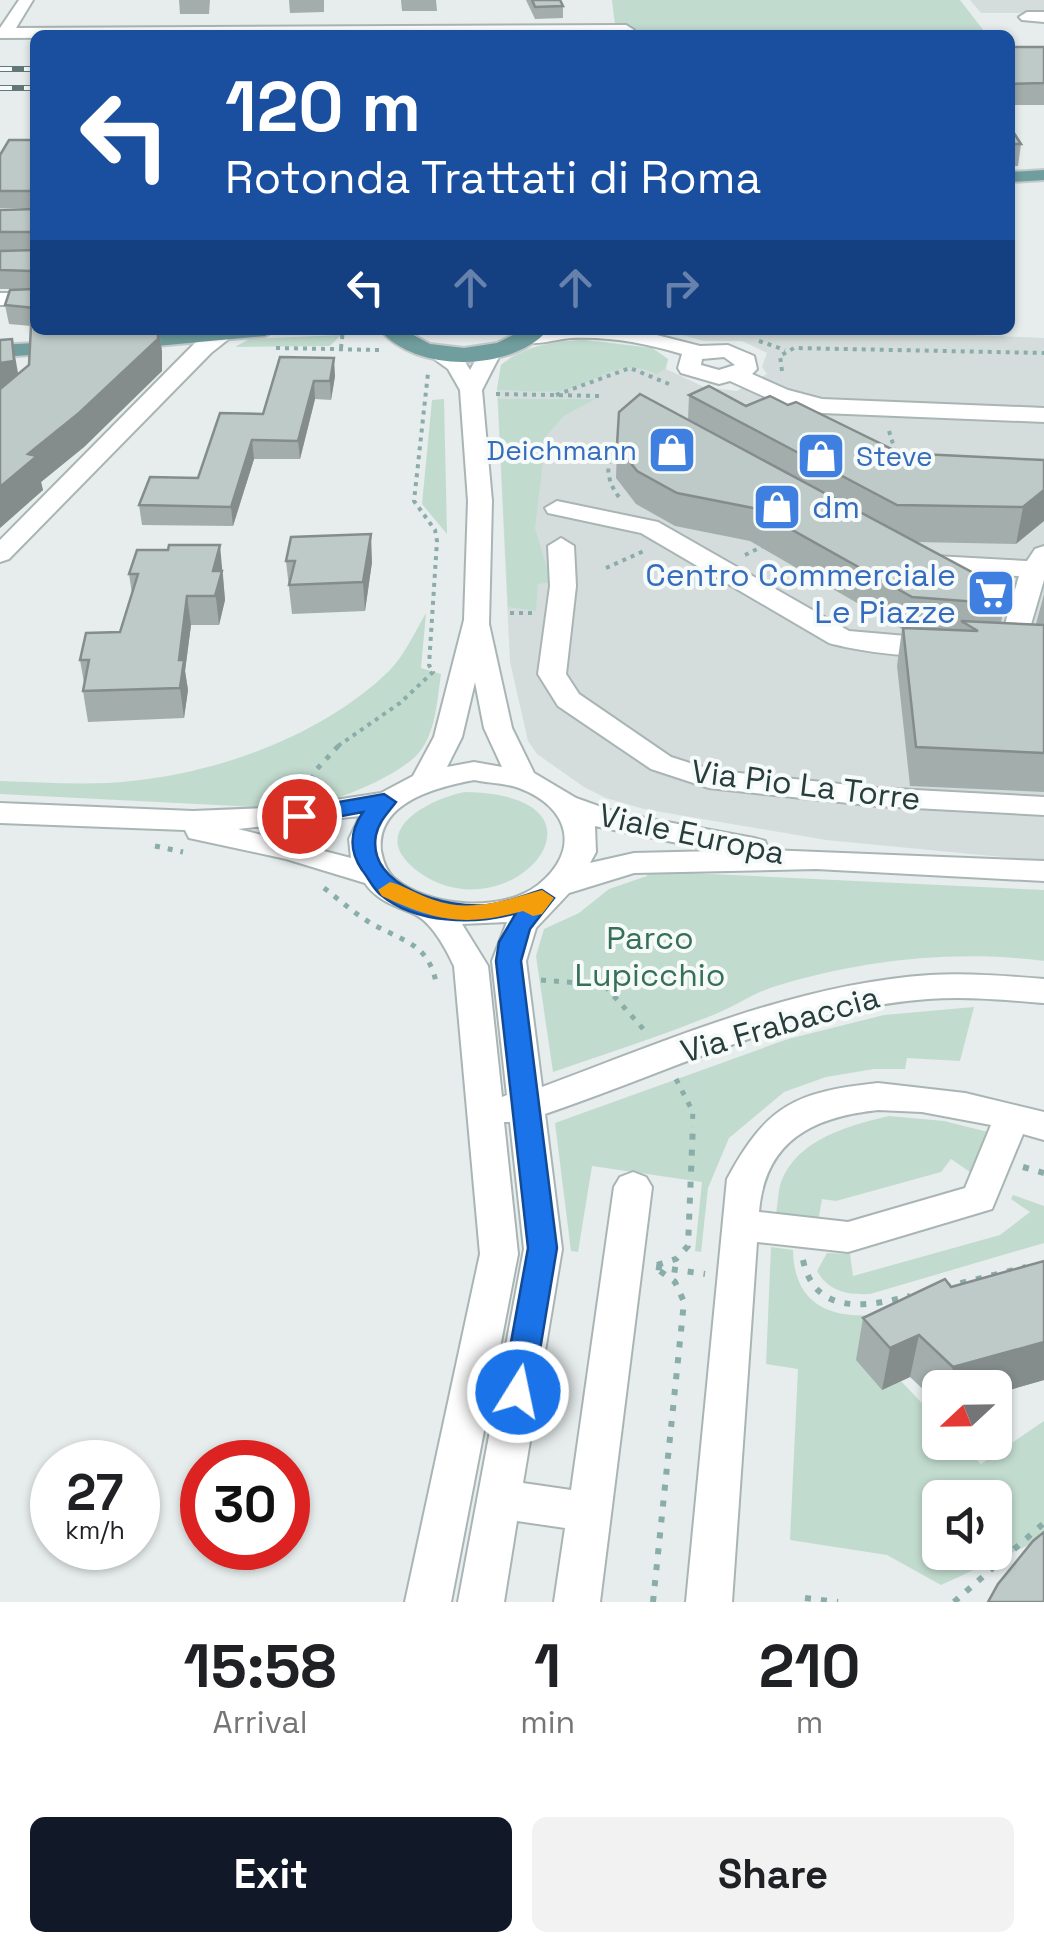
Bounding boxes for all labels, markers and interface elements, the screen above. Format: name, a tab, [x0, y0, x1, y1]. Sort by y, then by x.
text: 120 m	[225, 62, 421, 151]
icon: left	[60, 70, 190, 200]
text: Rotonda Trattati di Roma	[225, 149, 761, 206]
icon: left	[338, 260, 393, 315]
icon: ahead	[443, 260, 498, 315]
icon: ahead	[548, 260, 603, 315]
icon: right	[653, 260, 708, 315]
shop icon: Deichmann	[646, 424, 698, 476]
shop icon: Steve	[795, 430, 847, 482]
place label: Deichmann	[487, 432, 637, 468]
place label: Steve	[856, 438, 933, 474]
shop icon: dm	[751, 481, 803, 533]
place label: dm	[812, 487, 860, 527]
place label: Centro Commerciale Le Piazze	[645, 555, 956, 632]
supermarket icon: Centro Commerciale Le Piazze	[965, 567, 1017, 619]
street label: Via Pio La Torre	[689, 751, 923, 819]
pin	[257, 774, 342, 859]
icon: arrive	[272, 789, 327, 844]
street label: Viale Europa	[595, 795, 789, 873]
park label: Parco Lupicchio	[575, 918, 725, 995]
street label: Via Frabaccia	[676, 977, 884, 1071]
position arrow	[466, 1340, 570, 1444]
north arrow	[922, 1370, 1012, 1460]
map controls	[922, 1370, 1012, 1570]
speed limit sign: 30	[180, 1440, 310, 1570]
text: 27	[67, 1461, 123, 1525]
button: sound	[922, 1480, 1012, 1570]
text: km/h	[65, 1514, 125, 1546]
text: 15:58	[184, 1628, 337, 1705]
text: 1	[534, 1628, 561, 1705]
text: 210	[759, 1628, 860, 1705]
text: Arrival	[213, 1702, 308, 1742]
text: min	[520, 1702, 575, 1742]
text: m	[796, 1702, 823, 1742]
button: Exit	[30, 1817, 512, 1932]
button: Share	[532, 1817, 1014, 1932]

